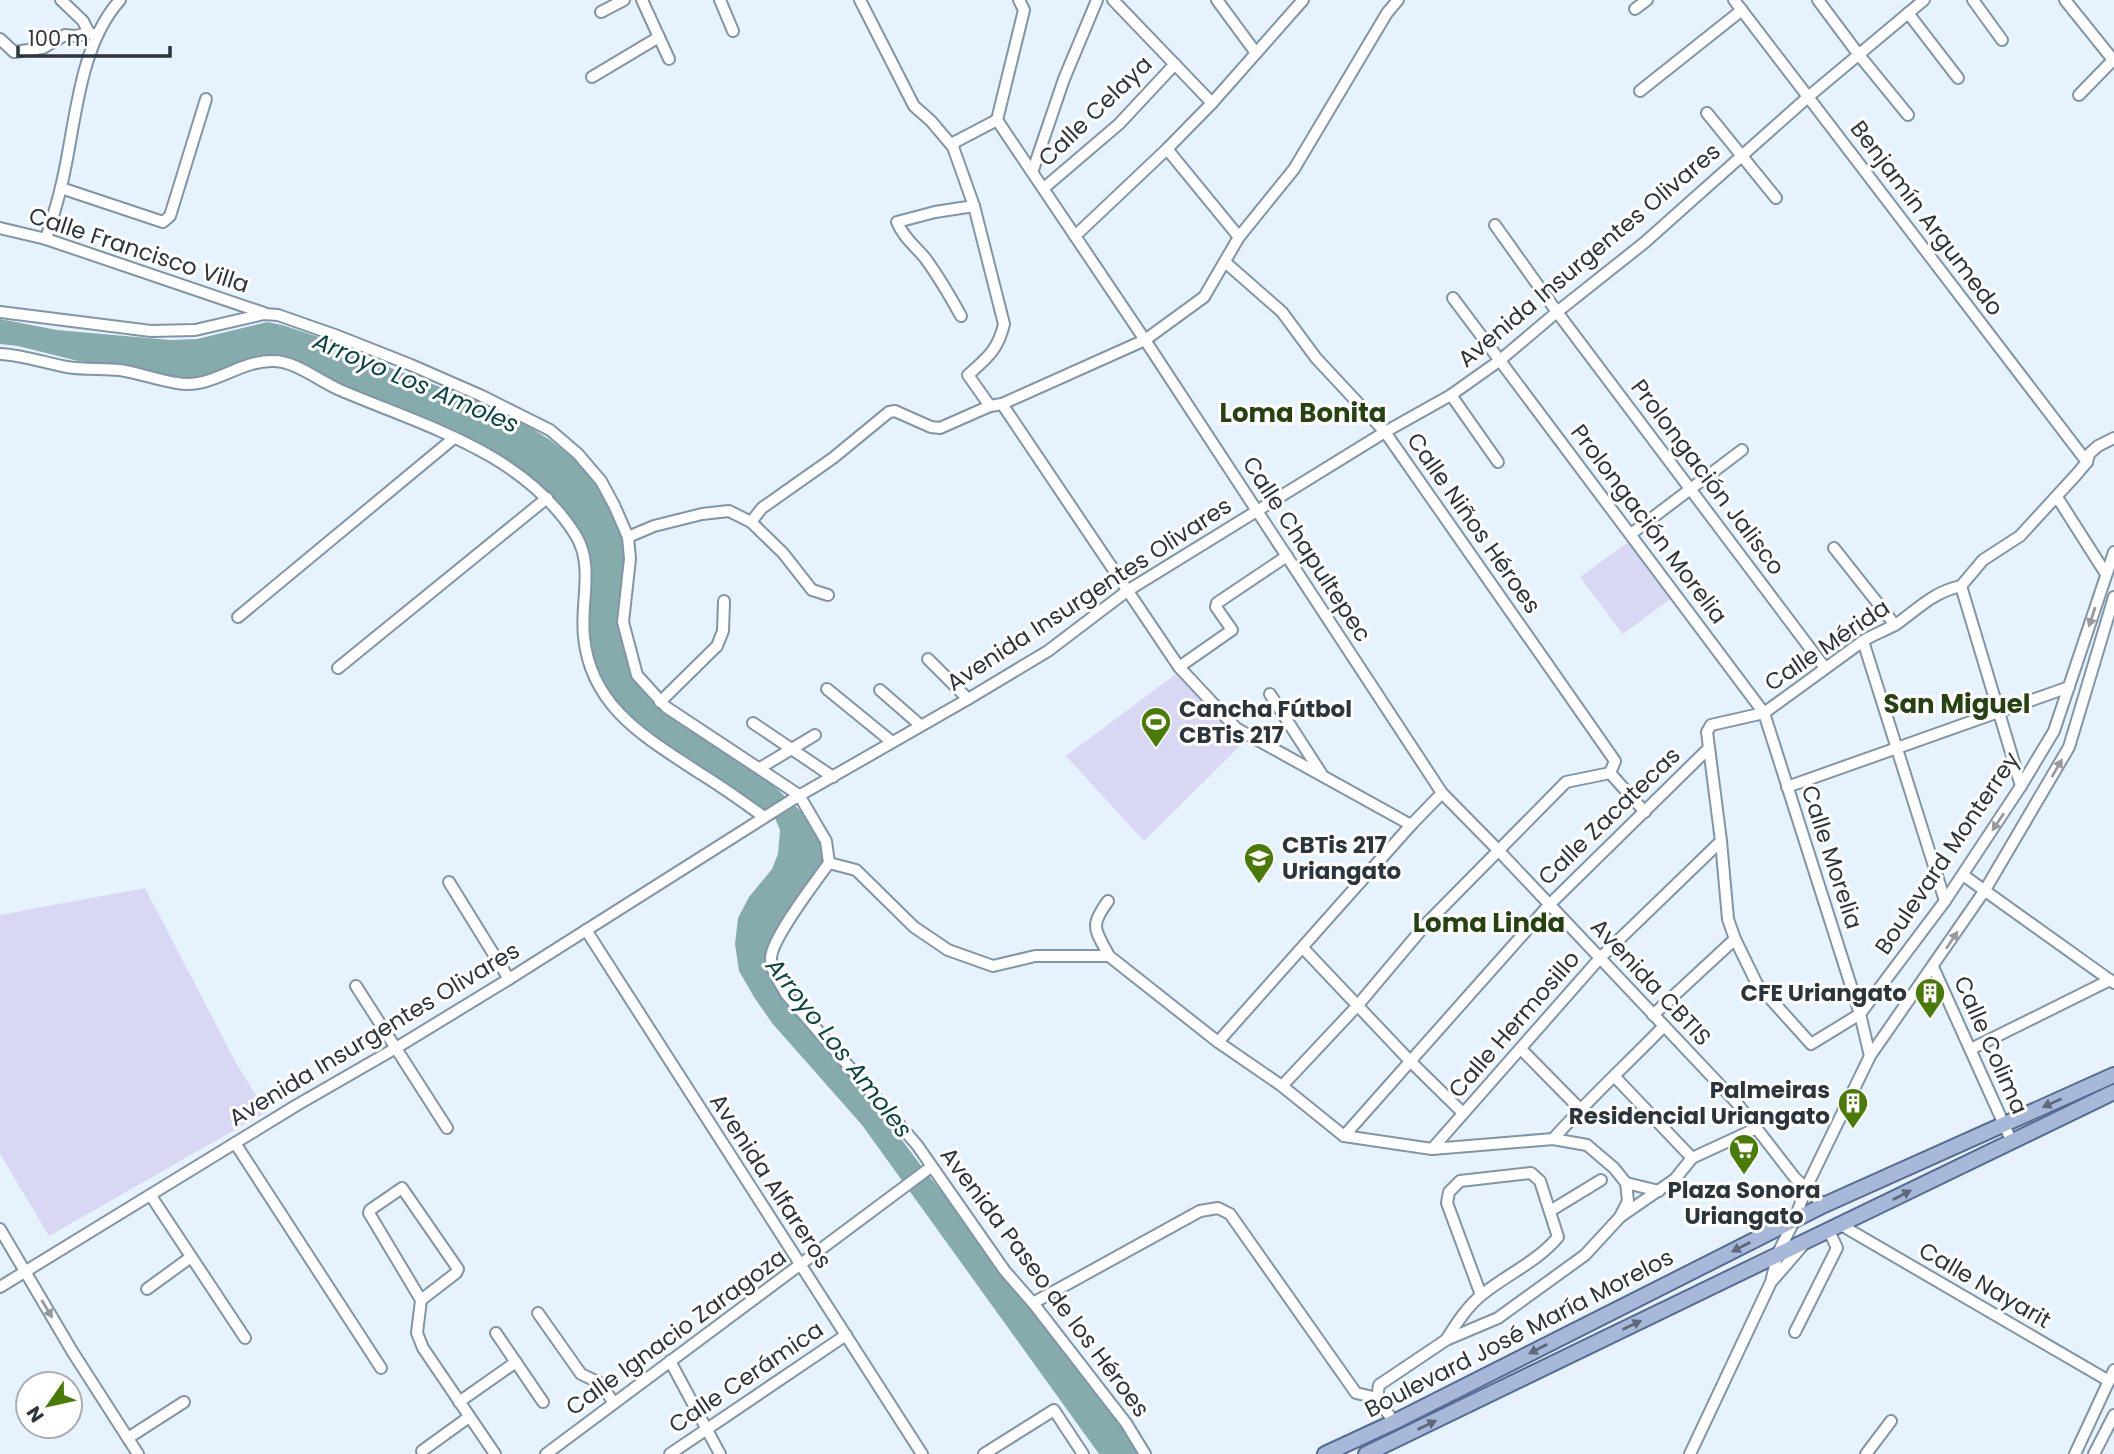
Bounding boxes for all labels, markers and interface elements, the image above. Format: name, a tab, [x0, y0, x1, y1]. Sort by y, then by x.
scale bar	[18, 14, 170, 58]
text: 100 m	[28, 24, 88, 53]
street label: Calle Celaya	[1031, 49, 1159, 173]
street label: Benjamín Argumedo	[1843, 114, 2011, 322]
street label: Avenida Insurgentes Olivares	[1451, 135, 1727, 375]
street label: Calle Francisco Villa	[25, 199, 253, 301]
water label: Arroyo Los Amoles	[307, 324, 524, 441]
street label: Prolongación Jalisco	[1624, 372, 1792, 582]
district label: Loma Bonita	[1220, 395, 1386, 431]
street label: Prolongación Morelia	[1563, 418, 1735, 630]
street label: Calle Niños Héroes	[1399, 426, 1549, 620]
street label: Calle Chapultepec	[1235, 450, 1379, 648]
street label: Avenida Insurgentes Olivares	[940, 490, 1238, 698]
street label: Calle Mérida	[1758, 591, 1896, 699]
one-way arrow	[2087, 606, 2097, 627]
district label: San Miguel	[1883, 686, 2031, 722]
place label: Cancha Fútbol CBTis 217	[1179, 693, 1352, 751]
sports icon: Cancha Fútbol CBTis 217	[1139, 705, 1173, 749]
street label: Calle Zacatecas	[1531, 740, 1687, 892]
street label: Boulevard Monterrey	[1867, 745, 2027, 961]
one-way arrow	[2051, 758, 2063, 777]
street label: Calle Morelia	[1794, 781, 1870, 933]
one-way arrow	[1991, 813, 2005, 831]
place label: CBTis 217 Uriangato	[1282, 829, 1401, 887]
school or university icon: CBTis 217 Uriangato	[1242, 841, 1276, 885]
district label: Loma Linda	[1413, 905, 1565, 941]
street label: Avenida CBTIS	[1583, 911, 1719, 1053]
one-way arrow	[1945, 930, 1958, 950]
street label: Avenida Insurgentes Olivares	[223, 934, 525, 1134]
street label: Calle Hermosillo	[1441, 943, 1587, 1105]
water label: Arroyo Los Amoles	[758, 950, 920, 1145]
street label: Calle Colima	[1946, 971, 2036, 1119]
building icon: CFE Uriangato	[1913, 976, 1947, 1020]
place label: CFE Uriangato	[1740, 977, 1907, 1009]
place label: Palmeiras Residencial Uriangato	[1569, 1074, 1830, 1132]
building icon: Palmeiras Residencial Uriangato	[1836, 1086, 1870, 1130]
street label: Avenida Alfareros	[702, 1087, 840, 1275]
one-way arrow	[2041, 1098, 2062, 1109]
supermarket icon: Plaza Sonora Uriangato	[1727, 1132, 1761, 1176]
street label: Avenida Paseo de los Héroes	[933, 1140, 1157, 1424]
place label: Plaza Sonora Uriangato	[1667, 1174, 1821, 1232]
one-way arrow	[1892, 1189, 1912, 1200]
street label: Calle Nayarit	[1913, 1234, 2057, 1336]
street label: Calle Ignacio Zaragoza	[559, 1241, 793, 1423]
street label: Boulevard José María Morelos	[1359, 1241, 1679, 1425]
one-way arrow	[1731, 1241, 1751, 1252]
one-way arrow	[41, 1300, 53, 1319]
street label: Calle Cerámica	[662, 1313, 830, 1441]
one-way arrow	[1622, 1319, 1642, 1331]
one-way arrow	[1528, 1344, 1548, 1355]
north arrow	[14, 1370, 84, 1440]
text: N	[20, 1401, 51, 1428]
one-way arrow	[1417, 1420, 1437, 1431]

